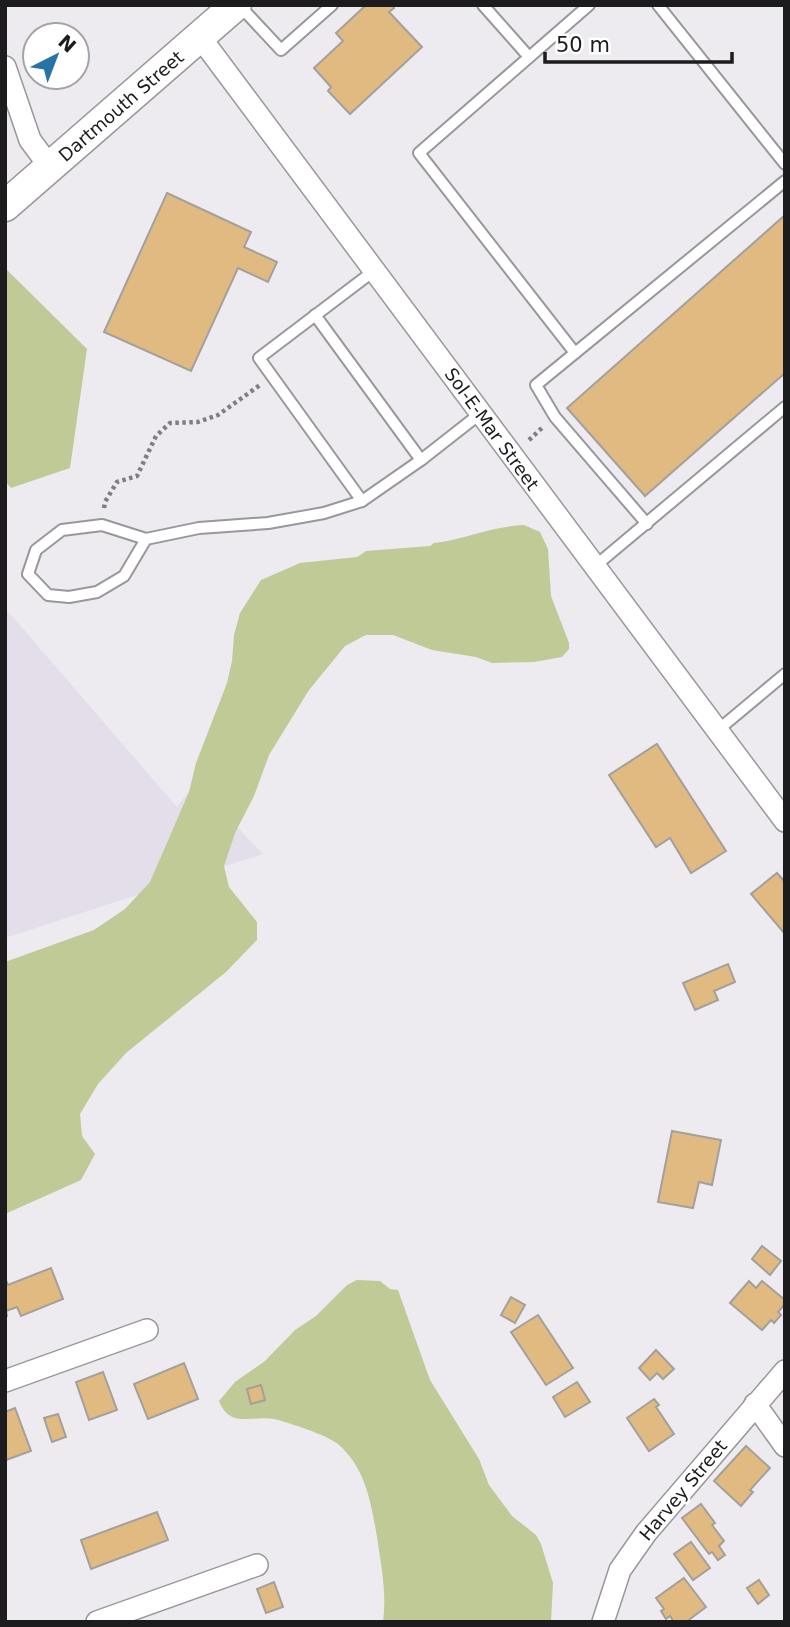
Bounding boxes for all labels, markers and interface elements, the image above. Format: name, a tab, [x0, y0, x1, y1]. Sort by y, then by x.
north arrow	[21, 21, 91, 91]
scale bar	[545, 21, 732, 65]
text: N	[54, 30, 81, 57]
text: 50 m	[556, 33, 610, 57]
street label: Dartmouth Street	[54, 46, 188, 166]
street label: Sol-E-Mar Street	[441, 364, 543, 494]
street label: Harvey Street	[635, 1435, 731, 1545]

